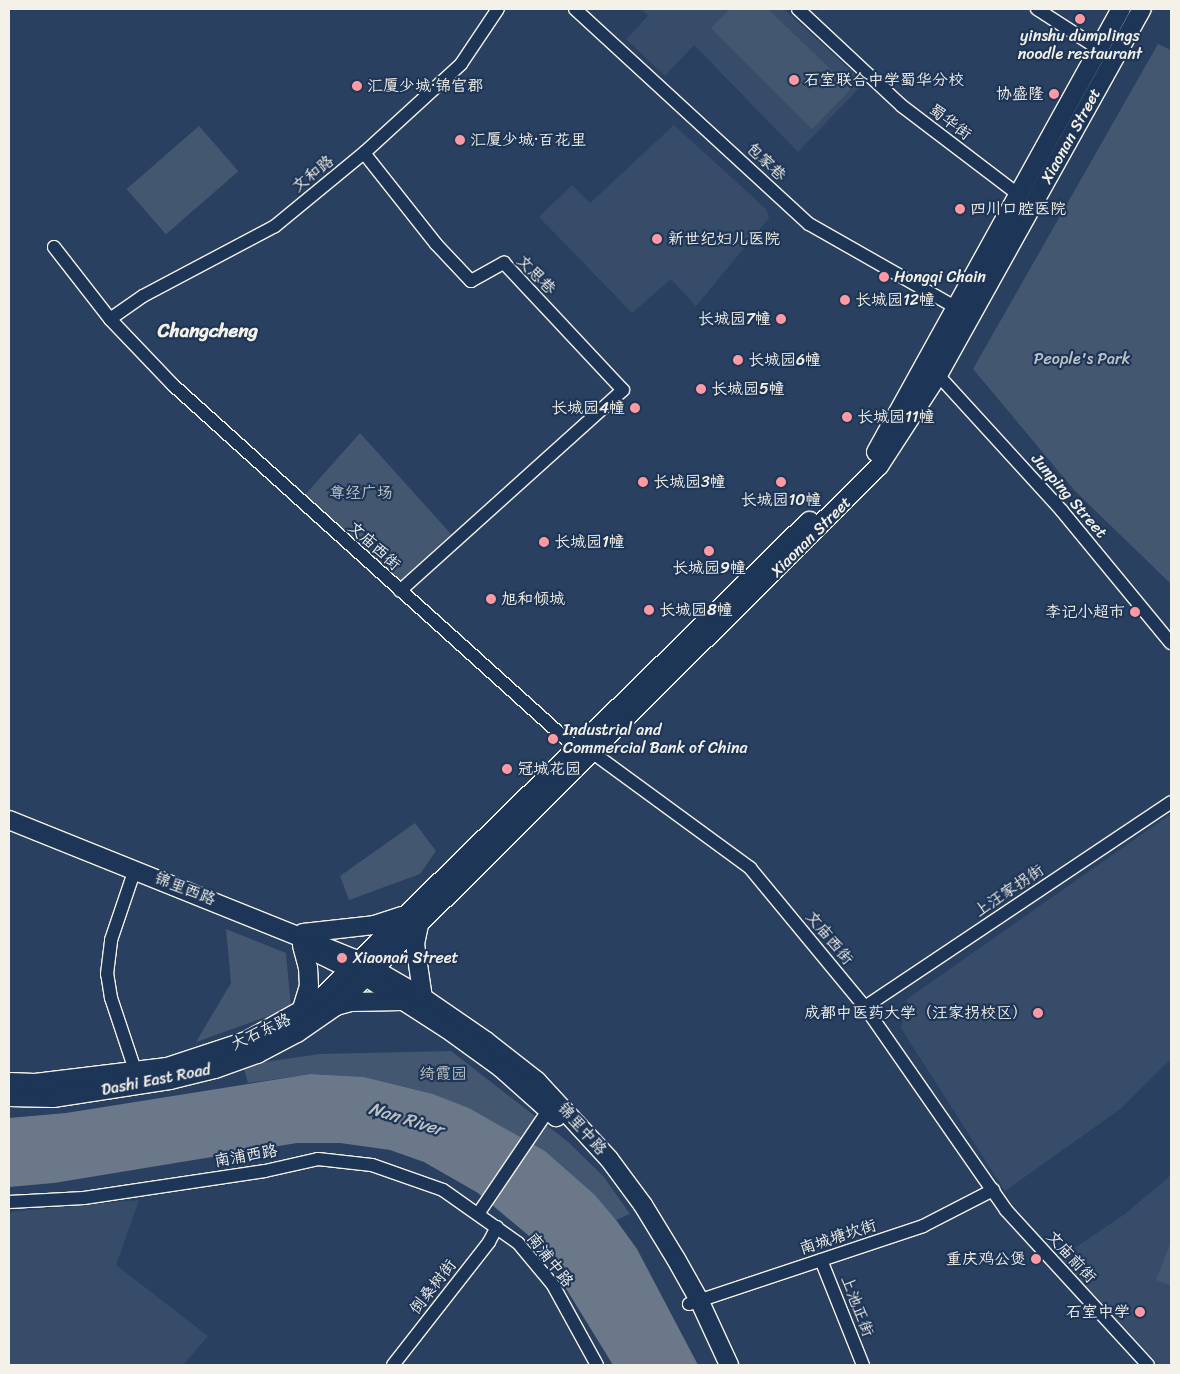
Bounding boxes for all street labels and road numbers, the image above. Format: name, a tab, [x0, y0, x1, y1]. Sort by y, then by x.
street label: Xiaonan Street	[1037, 85, 1105, 187]
street label: 蜀华街	[925, 100, 975, 144]
street label: 包家巷	[742, 139, 790, 185]
street label: 文和路	[288, 151, 338, 197]
street label: 文思巷	[512, 251, 560, 299]
street label: Junping Street	[1027, 450, 1111, 542]
street label: Xiaonan Street	[767, 493, 855, 581]
street label: 文庙西街	[344, 517, 404, 575]
street label: 上汪家拐街	[970, 861, 1048, 921]
street label: 锦里西路	[152, 869, 218, 909]
street label: 文庙西街	[801, 907, 857, 969]
street label: 大石东路	[228, 1010, 294, 1054]
street label: Dashi East Road	[99, 1060, 213, 1100]
street label: 锦里中路	[553, 1099, 611, 1159]
street label: 南浦西路	[213, 1141, 279, 1171]
street label: 南城塘坎街	[797, 1216, 879, 1258]
street label: 文庙前街	[1042, 1227, 1100, 1287]
street label: 南浦中路	[523, 1229, 577, 1291]
street label: 倒桑树街	[406, 1256, 460, 1318]
street label: 上池正街	[837, 1273, 877, 1339]

